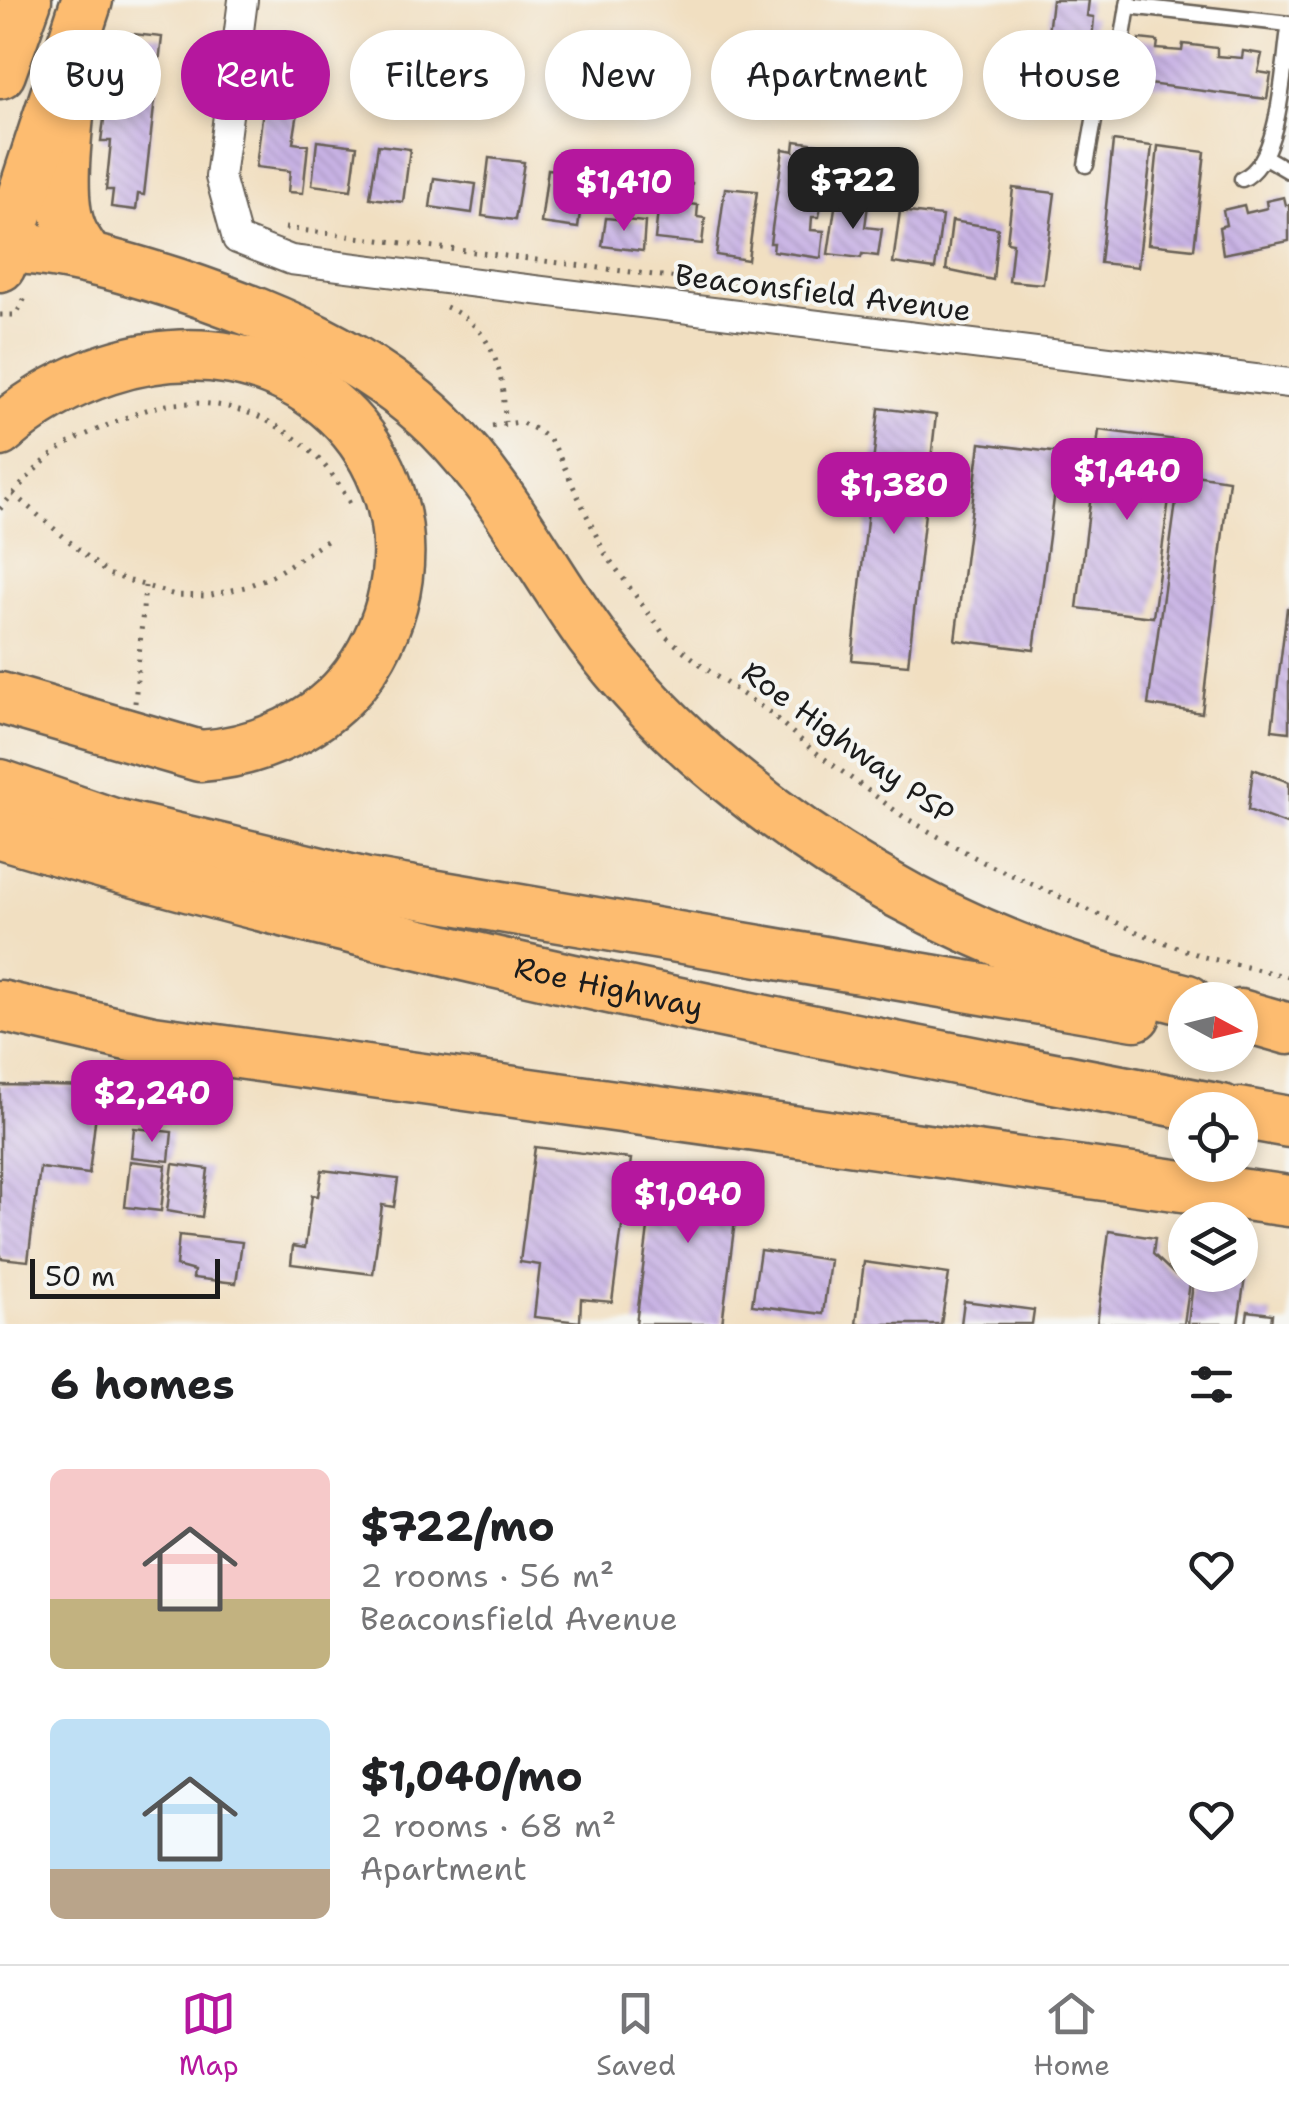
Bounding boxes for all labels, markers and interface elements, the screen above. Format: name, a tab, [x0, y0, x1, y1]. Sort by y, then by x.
chip: Buy	[30, 30, 161, 120]
chip: Rent	[181, 30, 330, 120]
chip: Filters	[350, 30, 525, 120]
chip: New	[545, 30, 691, 120]
chip: Apartment	[711, 30, 963, 120]
chip: House	[983, 30, 1156, 120]
pin: $722	[794, 147, 912, 232]
pin: $1,410	[543, 149, 705, 234]
text: $722	[810, 158, 896, 201]
text: $1,410	[575, 160, 673, 203]
street label: Beaconsfield Avenue	[673, 254, 973, 331]
pin: $1,440	[1046, 438, 1208, 523]
text: $1,440	[1073, 449, 1181, 492]
pin: $1,380	[813, 452, 975, 537]
text: $1,380	[839, 463, 949, 506]
street label: Roe Highway PSP	[734, 651, 963, 834]
street label: Roe Highway	[510, 946, 707, 1028]
north arrow	[1168, 982, 1258, 1072]
map controls	[1168, 982, 1258, 1292]
pin: $2,240	[71, 1060, 233, 1145]
text: $2,240	[93, 1071, 211, 1114]
button: locate	[1168, 1092, 1258, 1182]
pin: $1,040	[607, 1161, 769, 1246]
text: $1,040	[634, 1172, 742, 1215]
button: layers	[1168, 1202, 1258, 1292]
scale bar	[30, 1254, 220, 1298]
text: 50 m	[45, 1257, 115, 1295]
text: 6 homes	[50, 1356, 235, 1412]
icon: filters	[1184, 1357, 1239, 1412]
text: $722/mo	[360, 1498, 555, 1554]
icon: home	[130, 1509, 250, 1629]
icon: heart	[1184, 1542, 1239, 1597]
text: 2 rooms · 56 m²	[360, 1554, 614, 1597]
text: Beaconsfield Avenue	[360, 1597, 678, 1640]
text: $1,040/mo	[360, 1748, 583, 1804]
icon: home	[130, 1759, 250, 1879]
icon: heart	[1184, 1792, 1239, 1847]
text: 2 rooms · 68 m²	[360, 1804, 616, 1847]
text: Apartment	[360, 1847, 527, 1890]
tab: Map	[179, 1986, 239, 2084]
tab: Saved	[596, 1986, 676, 2084]
tab: Home	[1033, 1986, 1110, 2084]

